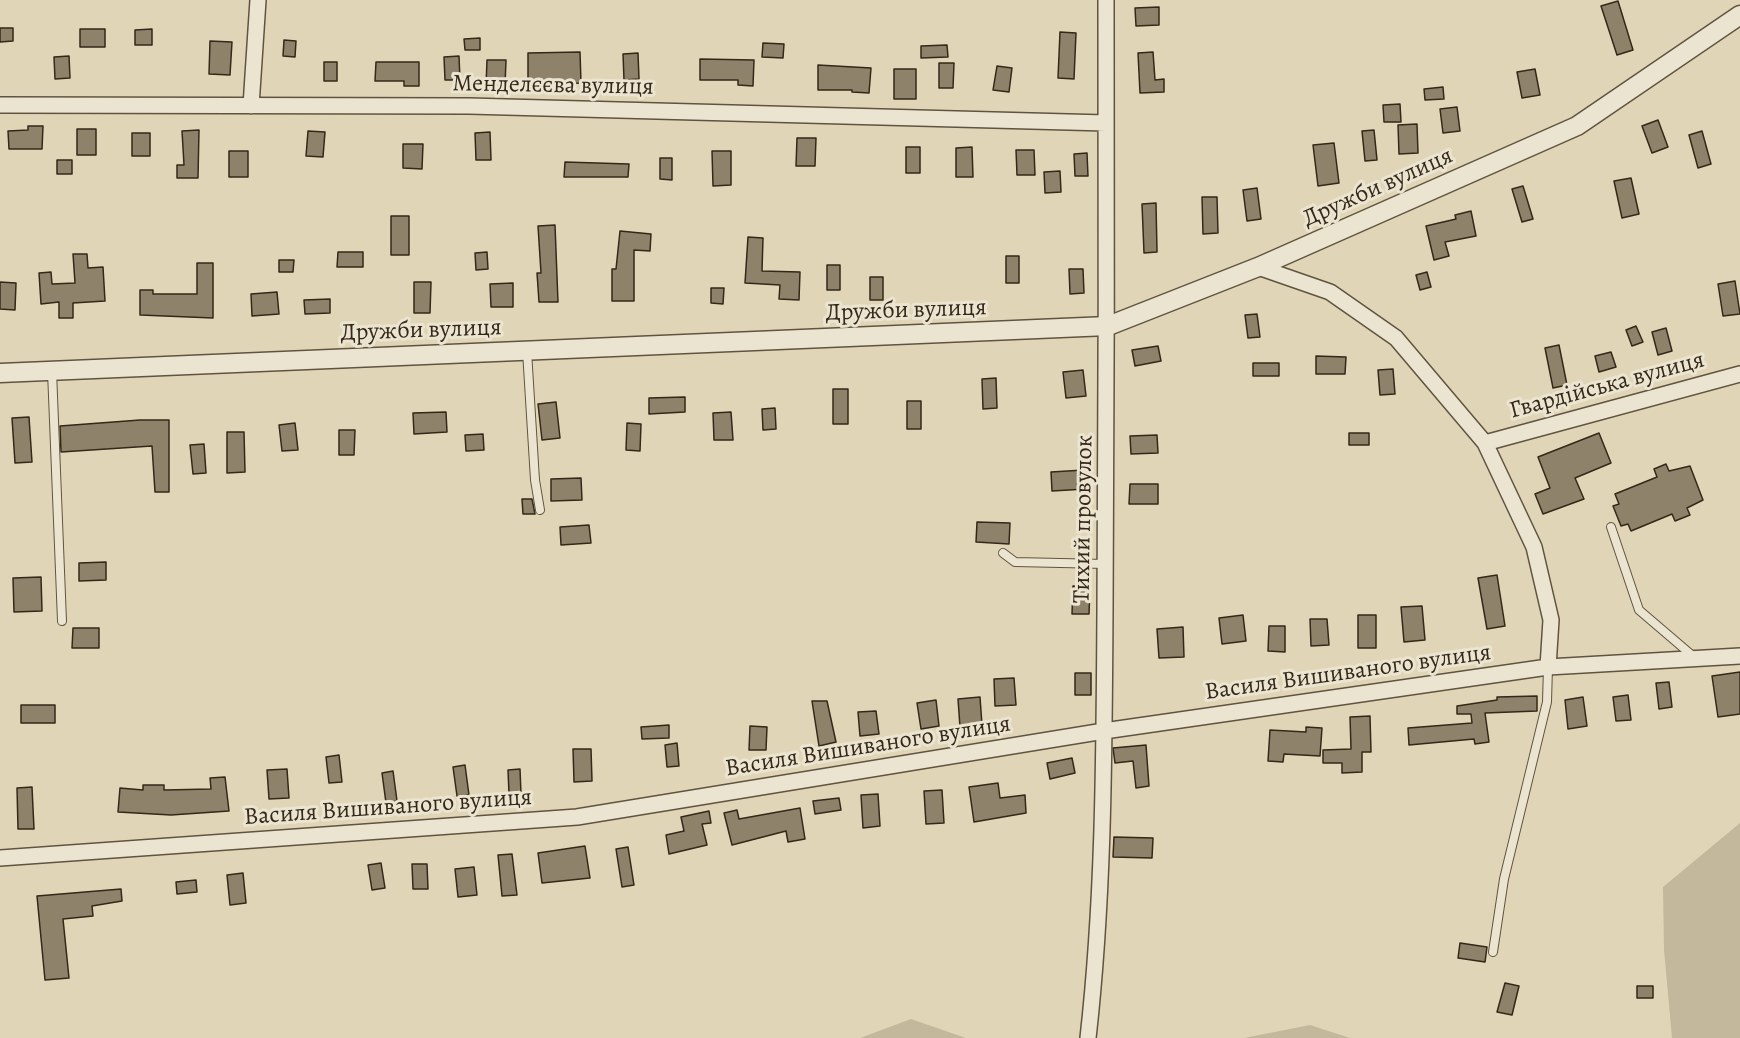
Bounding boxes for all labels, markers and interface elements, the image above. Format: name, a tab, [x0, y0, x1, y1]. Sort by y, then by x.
street label: Менделєєва вулиця	[452, 70, 654, 102]
street label: Дружби вулиця	[1299, 142, 1457, 234]
street label: Дружби вулиця	[825, 294, 987, 328]
street label: Дружби вулиця	[340, 314, 502, 348]
street label: Гвардійська вулиця	[1506, 346, 1708, 426]
street label: Тихий провулок	[1068, 435, 1100, 603]
street label: Василя Вишиваного вулиця	[1203, 639, 1493, 707]
street label: Василя Вишиваного вулиця	[723, 710, 1013, 784]
street label: Василя Вишиваного вулиця	[243, 784, 533, 832]

